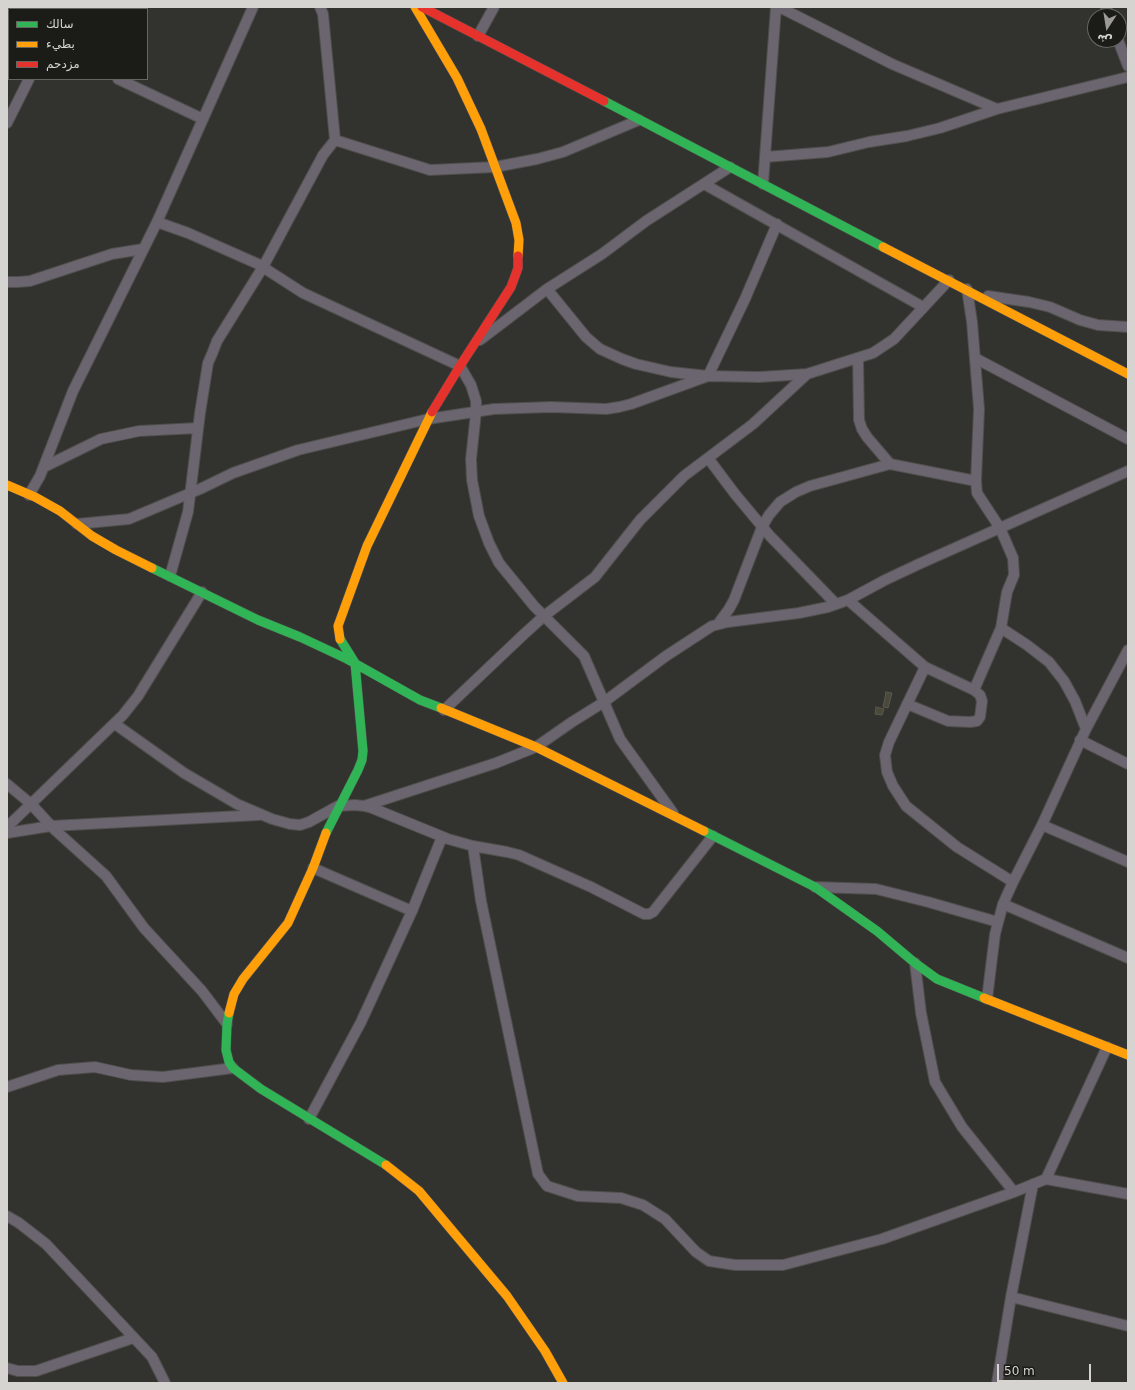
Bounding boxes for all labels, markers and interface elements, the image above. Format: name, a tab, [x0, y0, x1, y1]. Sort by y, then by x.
legend	[8, 8, 148, 80]
north arrow	[1087, 8, 1127, 48]
text: سالك	[46, 17, 73, 31]
text: ش	[1096, 31, 1113, 47]
text: بطيء	[46, 37, 75, 51]
text: مزدحم	[46, 57, 80, 71]
scale bar	[999, 1356, 1093, 1382]
text: 50 m	[1004, 1364, 1035, 1378]

